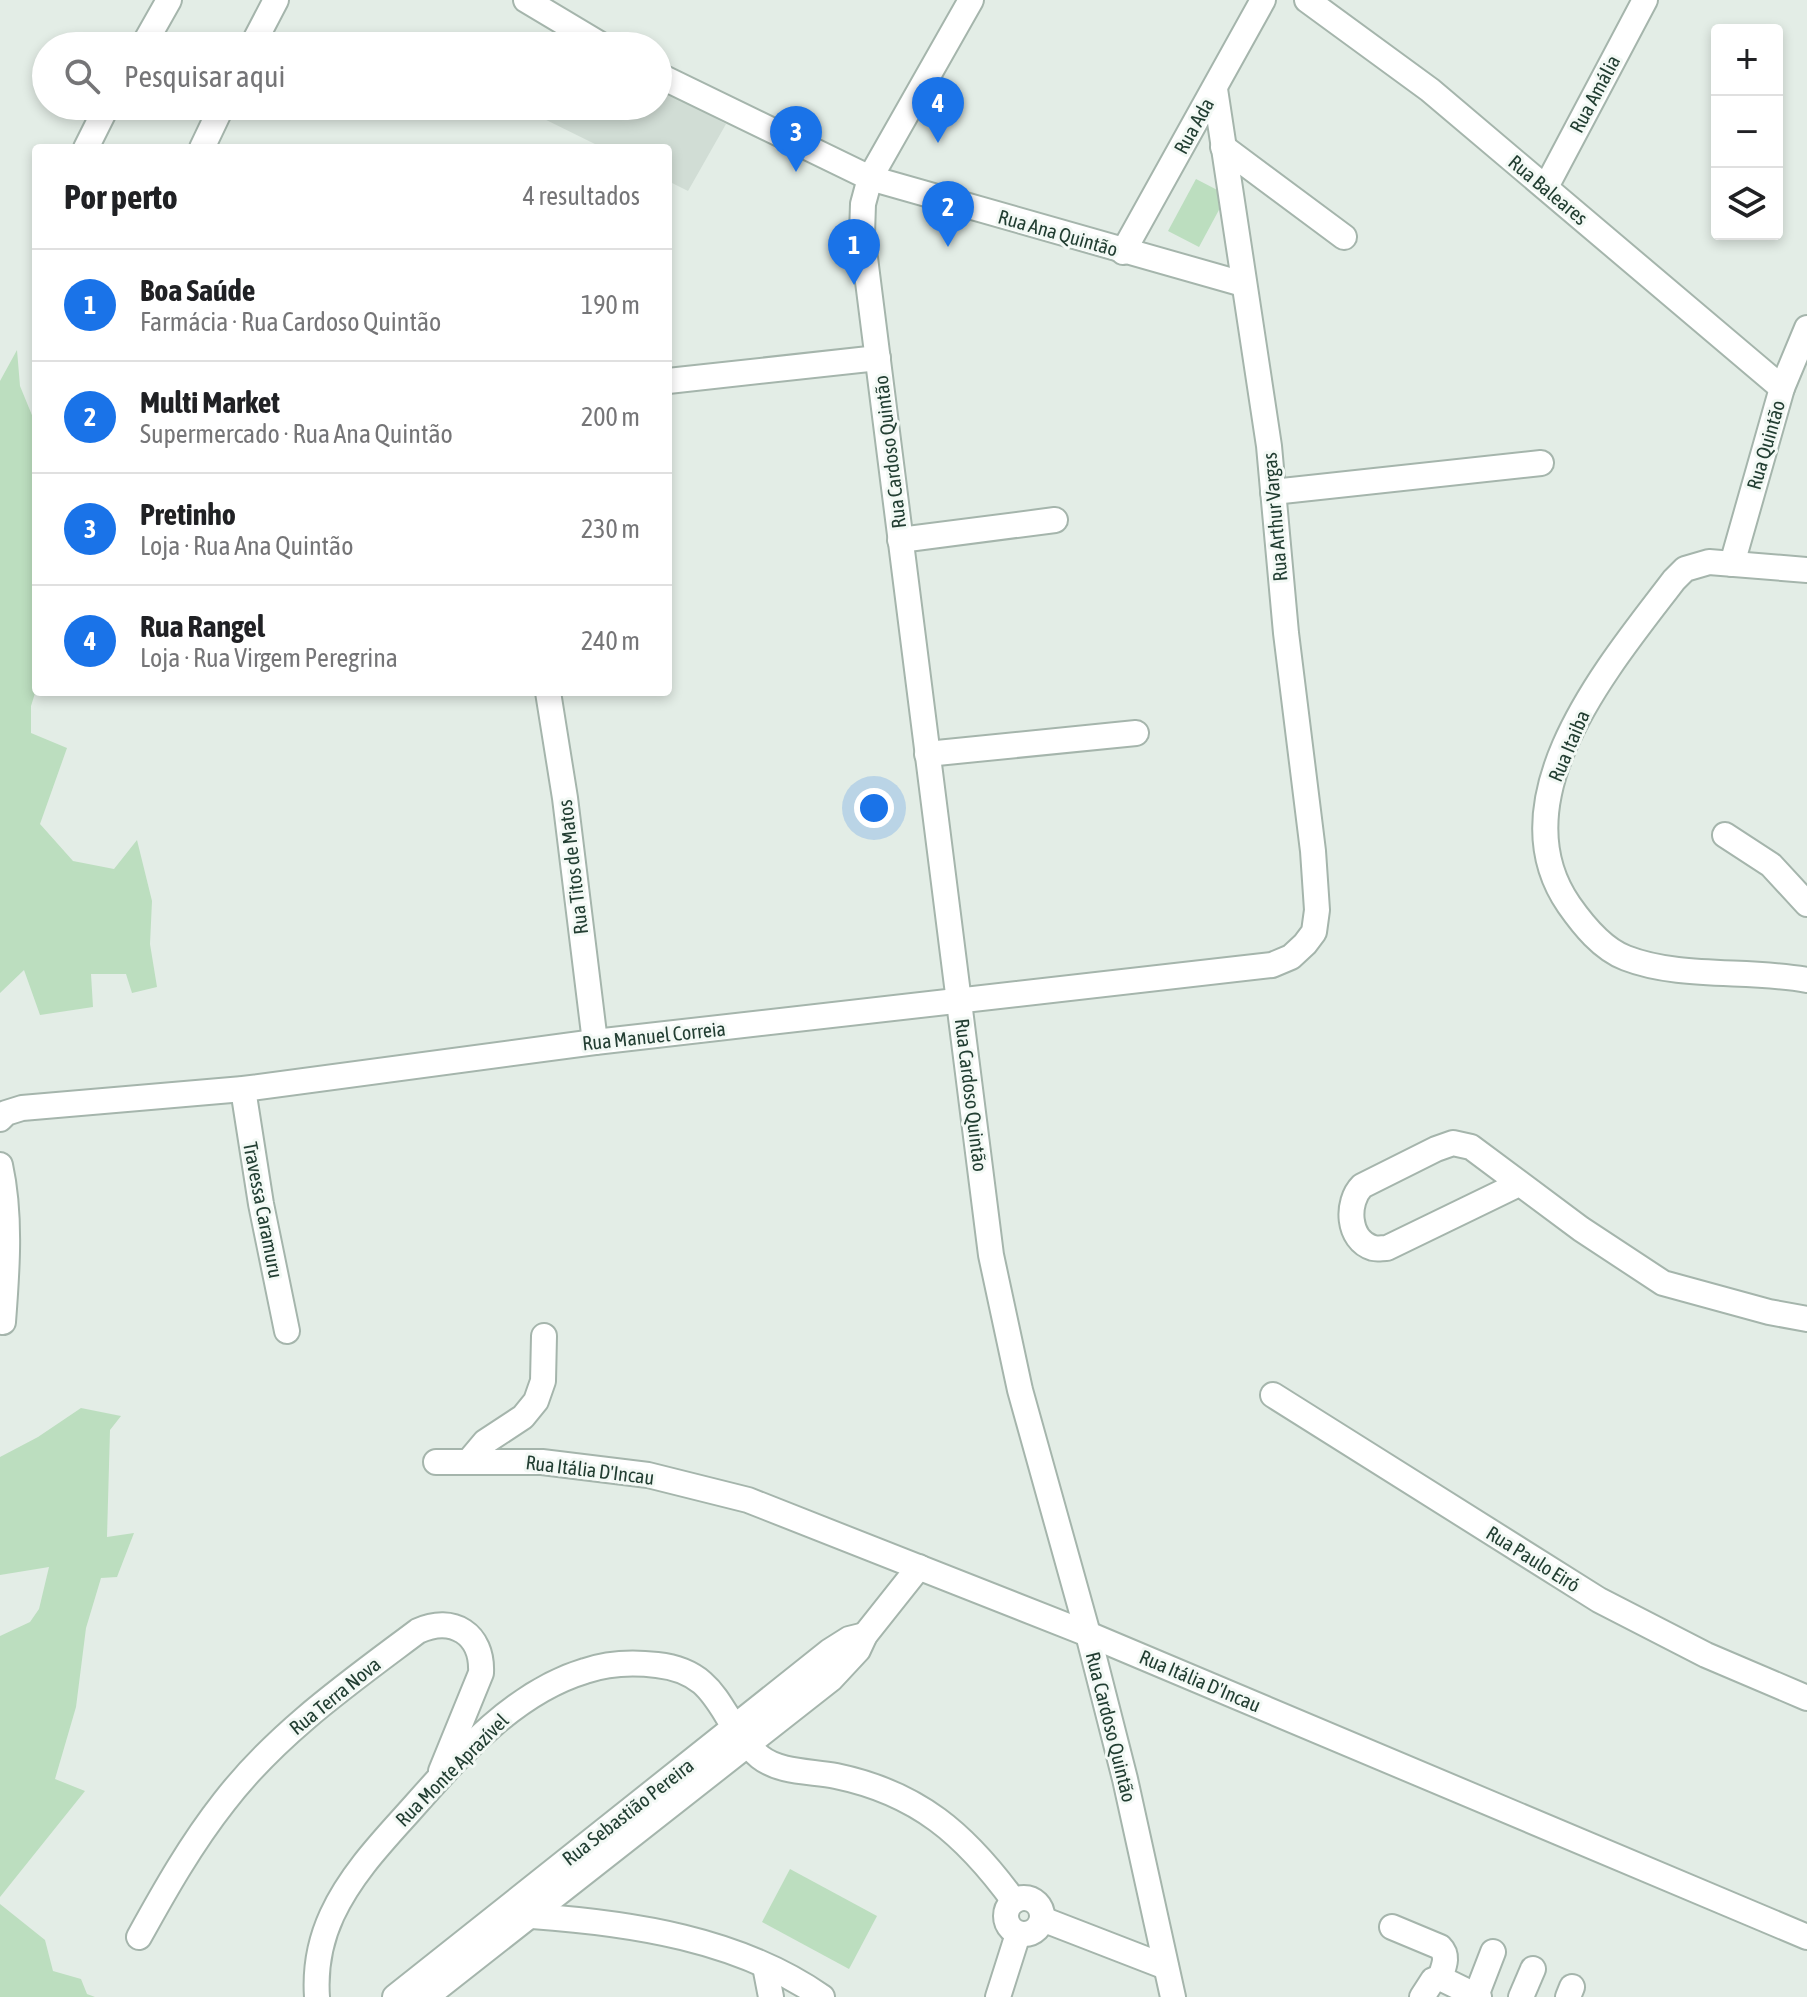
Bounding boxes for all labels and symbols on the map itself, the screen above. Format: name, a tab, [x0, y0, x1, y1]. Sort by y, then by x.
street label: Rua Amália	[1565, 51, 1625, 136]
pin: 4	[912, 77, 964, 143]
street label: Rua Ada	[1169, 94, 1218, 158]
pin: 3	[770, 106, 822, 172]
street label: Rua Baleares	[1504, 150, 1592, 229]
pin: 2	[922, 181, 974, 247]
street label: Rua Ana Quintão	[996, 204, 1121, 261]
pin: 1	[828, 219, 880, 285]
street label: Rua Cardoso Quintão	[869, 374, 910, 530]
street label: Rua Quintão	[1742, 398, 1789, 492]
street label: Rua Arthur Vargas	[1257, 452, 1292, 582]
street label: Rua Itaiba	[1543, 707, 1594, 785]
your location	[854, 788, 894, 828]
street label: Rua Titos de Matos	[553, 798, 592, 936]
street label: Rua Manuel Correia	[581, 1017, 727, 1054]
street label: Rua Cardoso Quintão	[951, 1017, 992, 1173]
street label: Travessa Caramuru	[239, 1140, 288, 1280]
street label: Rua Itália D'Incau	[524, 1450, 656, 1489]
street label: Rua Paulo Eiró	[1482, 1521, 1584, 1596]
street label: Rua Itália D'Incau	[1136, 1645, 1264, 1716]
street label: Rua Cardoso Quintão	[1082, 1649, 1141, 1804]
street label: Rua Terra Nova	[285, 1652, 385, 1739]
street label: Rua Monte Aprazível	[391, 1708, 513, 1831]
street label: Rua Sebastião Pereira	[558, 1753, 698, 1870]

